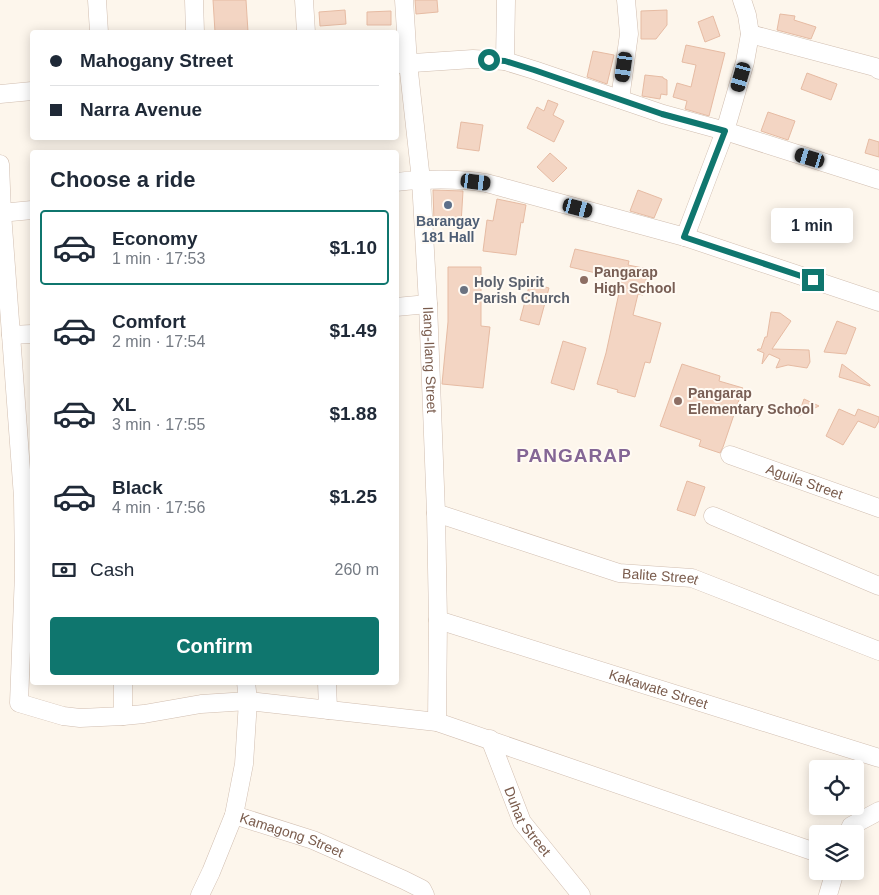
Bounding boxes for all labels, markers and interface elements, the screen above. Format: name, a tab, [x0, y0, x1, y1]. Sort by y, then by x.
route start	[478, 49, 500, 71]
text: Mahogany Street	[80, 50, 233, 71]
car	[614, 51, 633, 83]
car	[729, 61, 752, 93]
text: Narra Avenue	[80, 99, 202, 120]
car	[793, 146, 826, 170]
text: Choose a ride	[50, 167, 195, 192]
car	[460, 173, 491, 191]
car	[561, 197, 594, 219]
marker: Barangay 181 Hall	[442, 199, 454, 211]
callout: 1 min	[772, 208, 854, 242]
place label: Barangay 181 Hall	[416, 213, 480, 245]
text: 1 min	[791, 217, 833, 234]
icon: car	[52, 225, 97, 270]
text: Economy	[112, 228, 198, 249]
text: $1.10	[329, 237, 377, 258]
text: 1 min · 17:53	[112, 250, 205, 267]
place label: Pangarap High School	[594, 264, 676, 296]
route end	[802, 269, 824, 291]
place label: Holy Spirit Parish Church	[474, 274, 570, 306]
marker: Pangarap High School	[578, 274, 590, 286]
marker: Holy Spirit Parish Church	[458, 284, 470, 296]
street label: Ilang-Ilang Street	[420, 306, 440, 414]
icon: car	[52, 308, 97, 353]
text: Comfort	[112, 311, 186, 332]
text: $1.49	[329, 320, 377, 341]
text: 2 min · 17:54	[112, 333, 205, 350]
place label: Pangarap Elementary School	[688, 385, 814, 417]
icon: car	[52, 391, 97, 436]
text: XL	[112, 394, 136, 415]
marker: Pangarap Elementary School	[672, 395, 684, 407]
text: $1.88	[329, 403, 377, 424]
text: 3 min · 17:55	[112, 416, 205, 433]
district label: PANGARAP	[516, 445, 632, 466]
street label: Aguila Street	[764, 460, 845, 502]
icon: car	[52, 474, 97, 519]
text: Black	[112, 477, 163, 498]
text: $1.25	[329, 486, 377, 507]
text: 4 min · 17:56	[112, 499, 205, 516]
icon: cash	[50, 556, 78, 584]
text: Cash	[90, 559, 134, 580]
text: 260 m	[335, 561, 379, 578]
street label: Balite Street	[622, 565, 701, 588]
button: Confirm	[50, 617, 379, 675]
street label: Kakawate Street	[607, 666, 710, 712]
map controls	[809, 760, 864, 880]
button: locate	[809, 760, 864, 815]
street label: Duhat Street	[501, 784, 554, 859]
street label: Kamagong Street	[238, 809, 346, 861]
button: layers	[809, 825, 864, 880]

